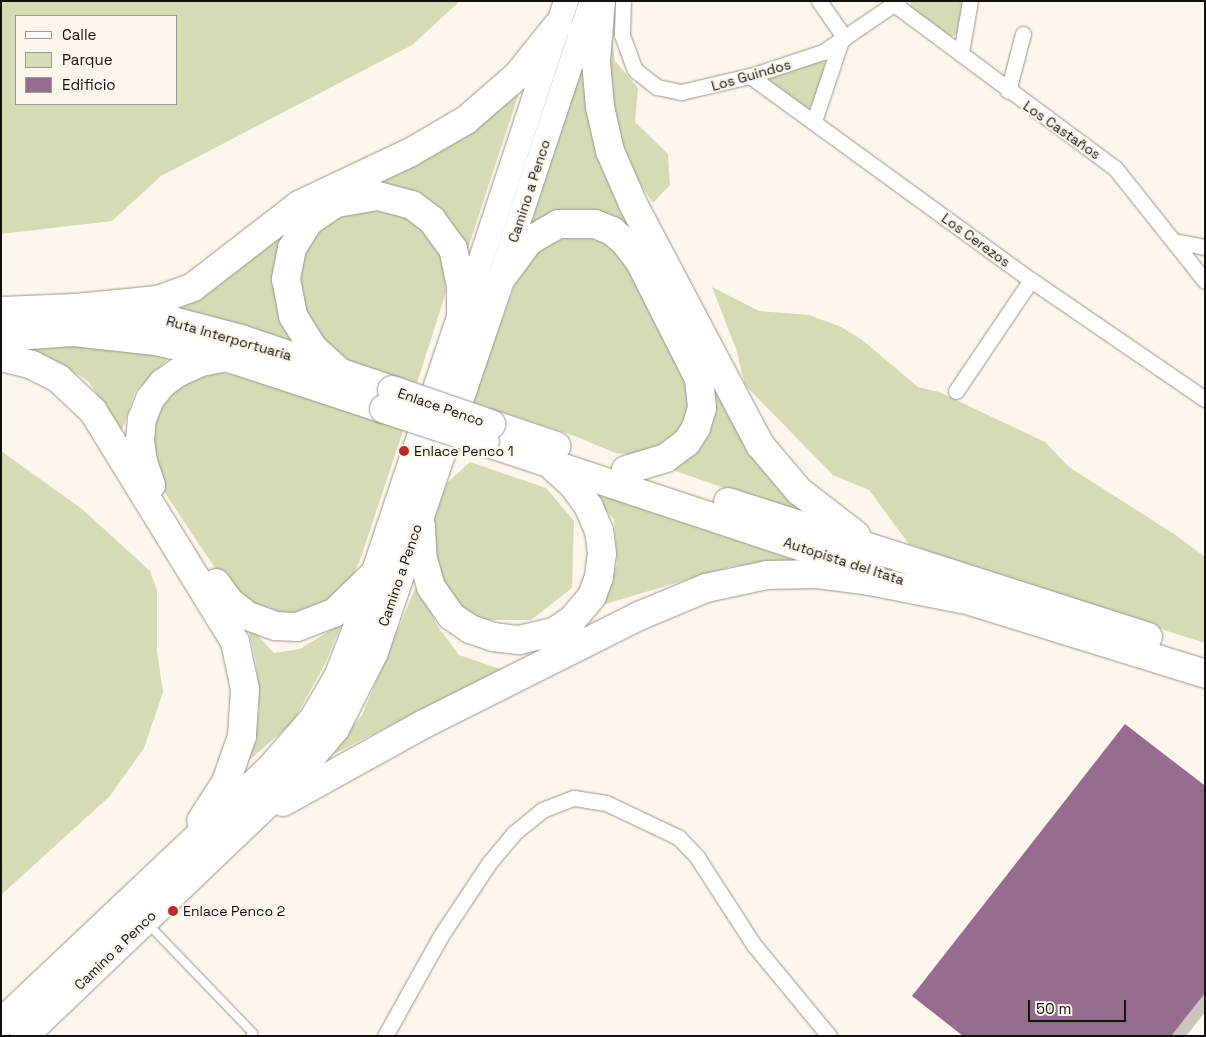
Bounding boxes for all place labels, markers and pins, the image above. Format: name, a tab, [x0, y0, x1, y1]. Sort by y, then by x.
place label: Enlace Penco 1	[414, 443, 514, 459]
marker: Enlace Penco 1	[398, 445, 410, 457]
place label: Enlace Penco 2	[183, 903, 285, 919]
marker: Enlace Penco 2	[167, 905, 179, 917]

